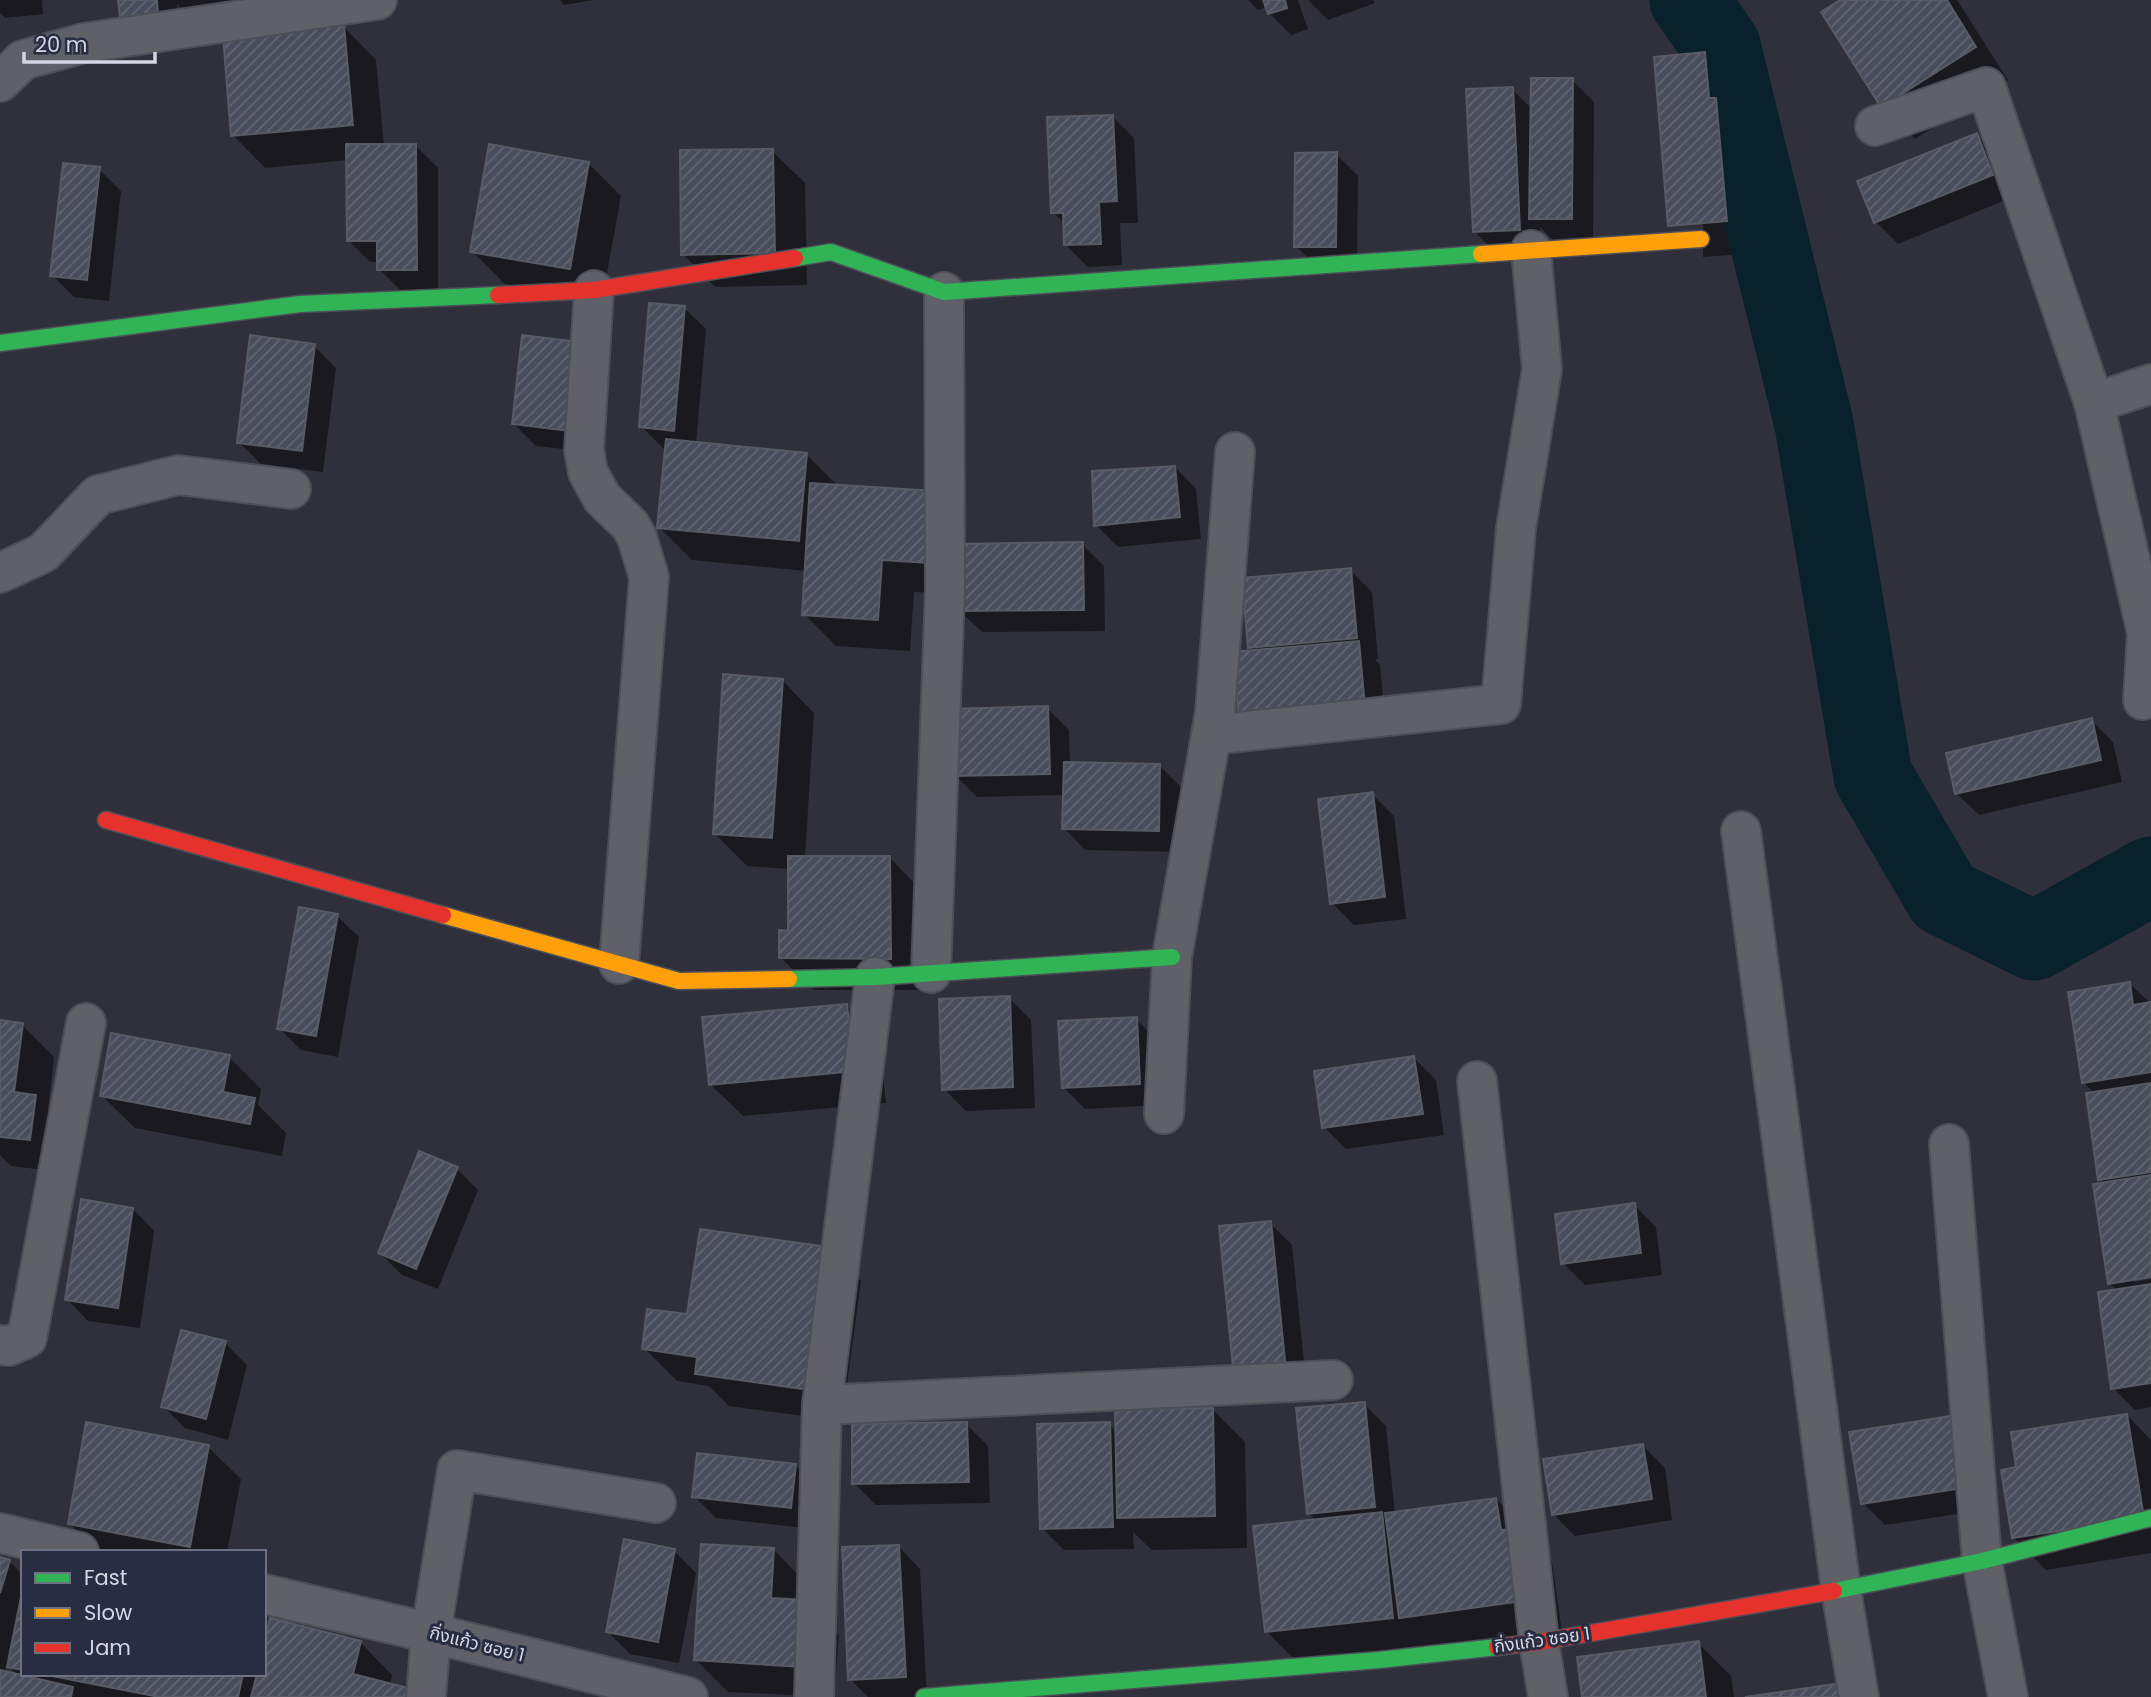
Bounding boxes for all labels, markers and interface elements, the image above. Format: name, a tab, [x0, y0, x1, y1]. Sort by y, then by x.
scale bar	[24, 21, 156, 65]
text: 20 m	[35, 30, 88, 59]
legend	[21, 1550, 266, 1676]
text: Fast	[84, 1563, 127, 1592]
text: Slow	[84, 1598, 132, 1627]
street label: กิ่งแก้ว ซอย 1	[427, 1620, 527, 1667]
street label: กิ่งแก้ว ซอย 1	[1492, 1620, 1592, 1659]
text: Jam	[84, 1633, 131, 1662]

